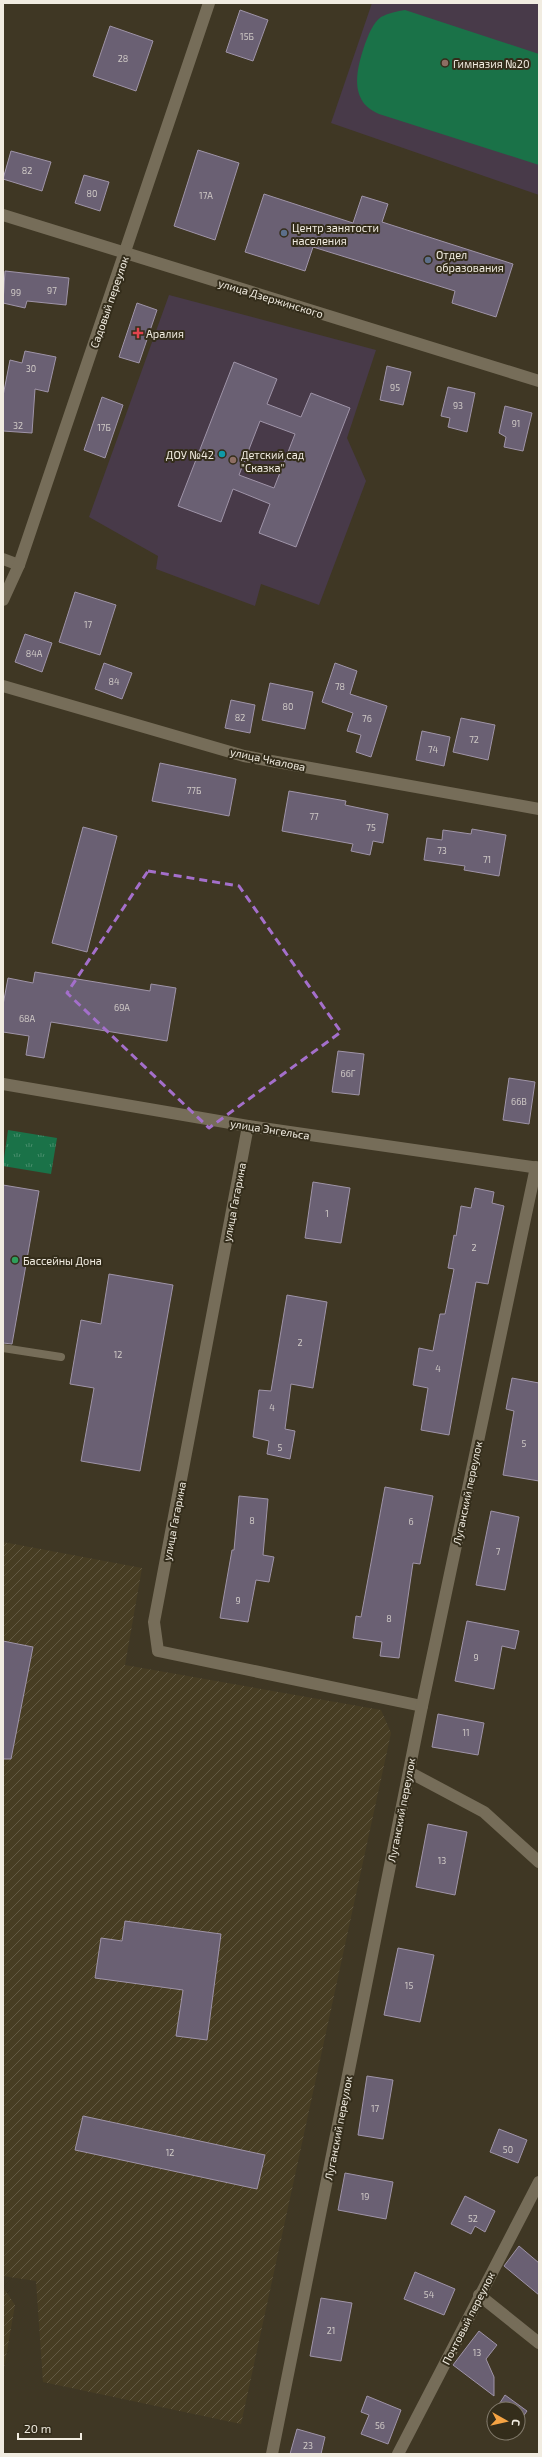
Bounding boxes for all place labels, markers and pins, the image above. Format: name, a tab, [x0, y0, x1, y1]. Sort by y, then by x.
place label: Гимназия №20	[453, 57, 530, 70]
marker: Гимназия №20	[440, 58, 450, 68]
place label: Центр занятости населения	[292, 221, 379, 247]
marker: Центр занятости населения	[279, 228, 289, 238]
place label: Отдел образования	[436, 248, 504, 274]
marker: Отдел образования	[423, 255, 433, 265]
place label: Аралия	[146, 327, 184, 340]
marker: Аралия	[133, 328, 143, 338]
place label: ДОУ №42	[166, 448, 214, 461]
place label: Детский сад "Сказка"	[241, 448, 305, 474]
marker: ДОУ №42	[217, 449, 227, 459]
marker: Детский сад "Сказка"	[228, 455, 238, 465]
place label: Бассейны Дона	[23, 1254, 102, 1267]
marker: Бассейны Дона	[10, 1255, 20, 1265]

